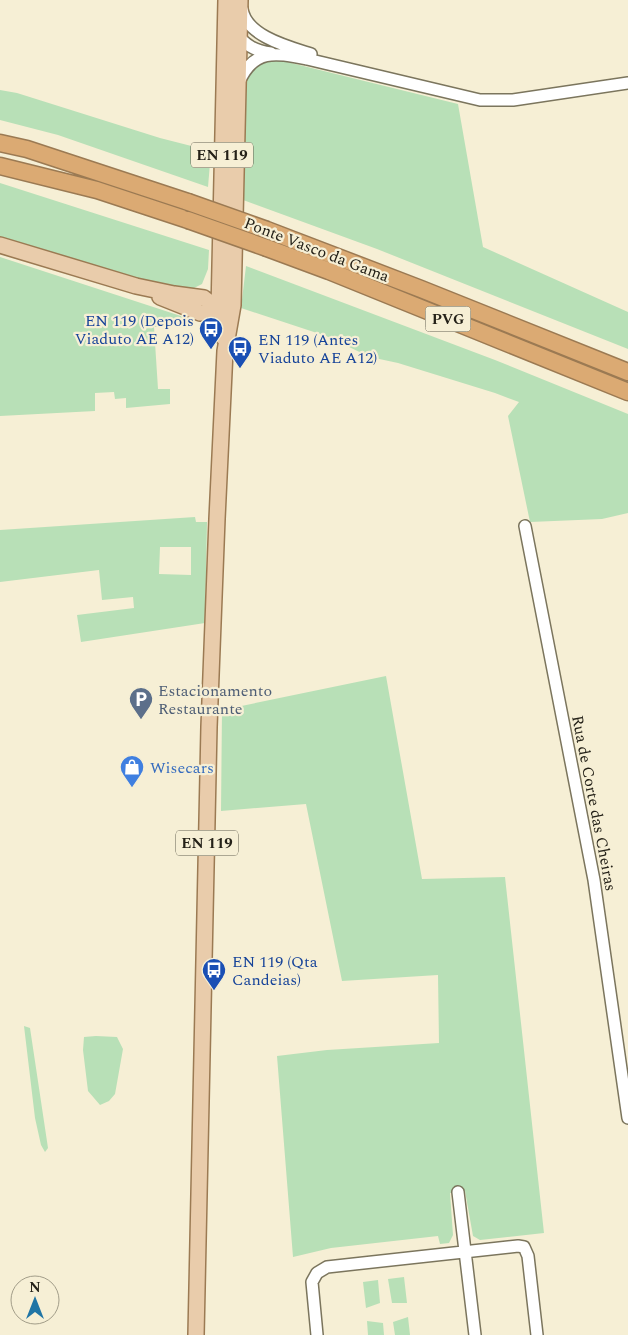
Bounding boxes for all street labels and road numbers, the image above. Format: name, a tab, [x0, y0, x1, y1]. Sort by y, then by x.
road number: EN 119	[191, 142, 253, 168]
street label: Ponte Vasco da Gama	[241, 211, 393, 289]
road number: PVG	[426, 306, 470, 332]
street label: Rua de Corte das Cheiras	[565, 713, 623, 893]
road number: EN 119	[176, 830, 238, 856]

